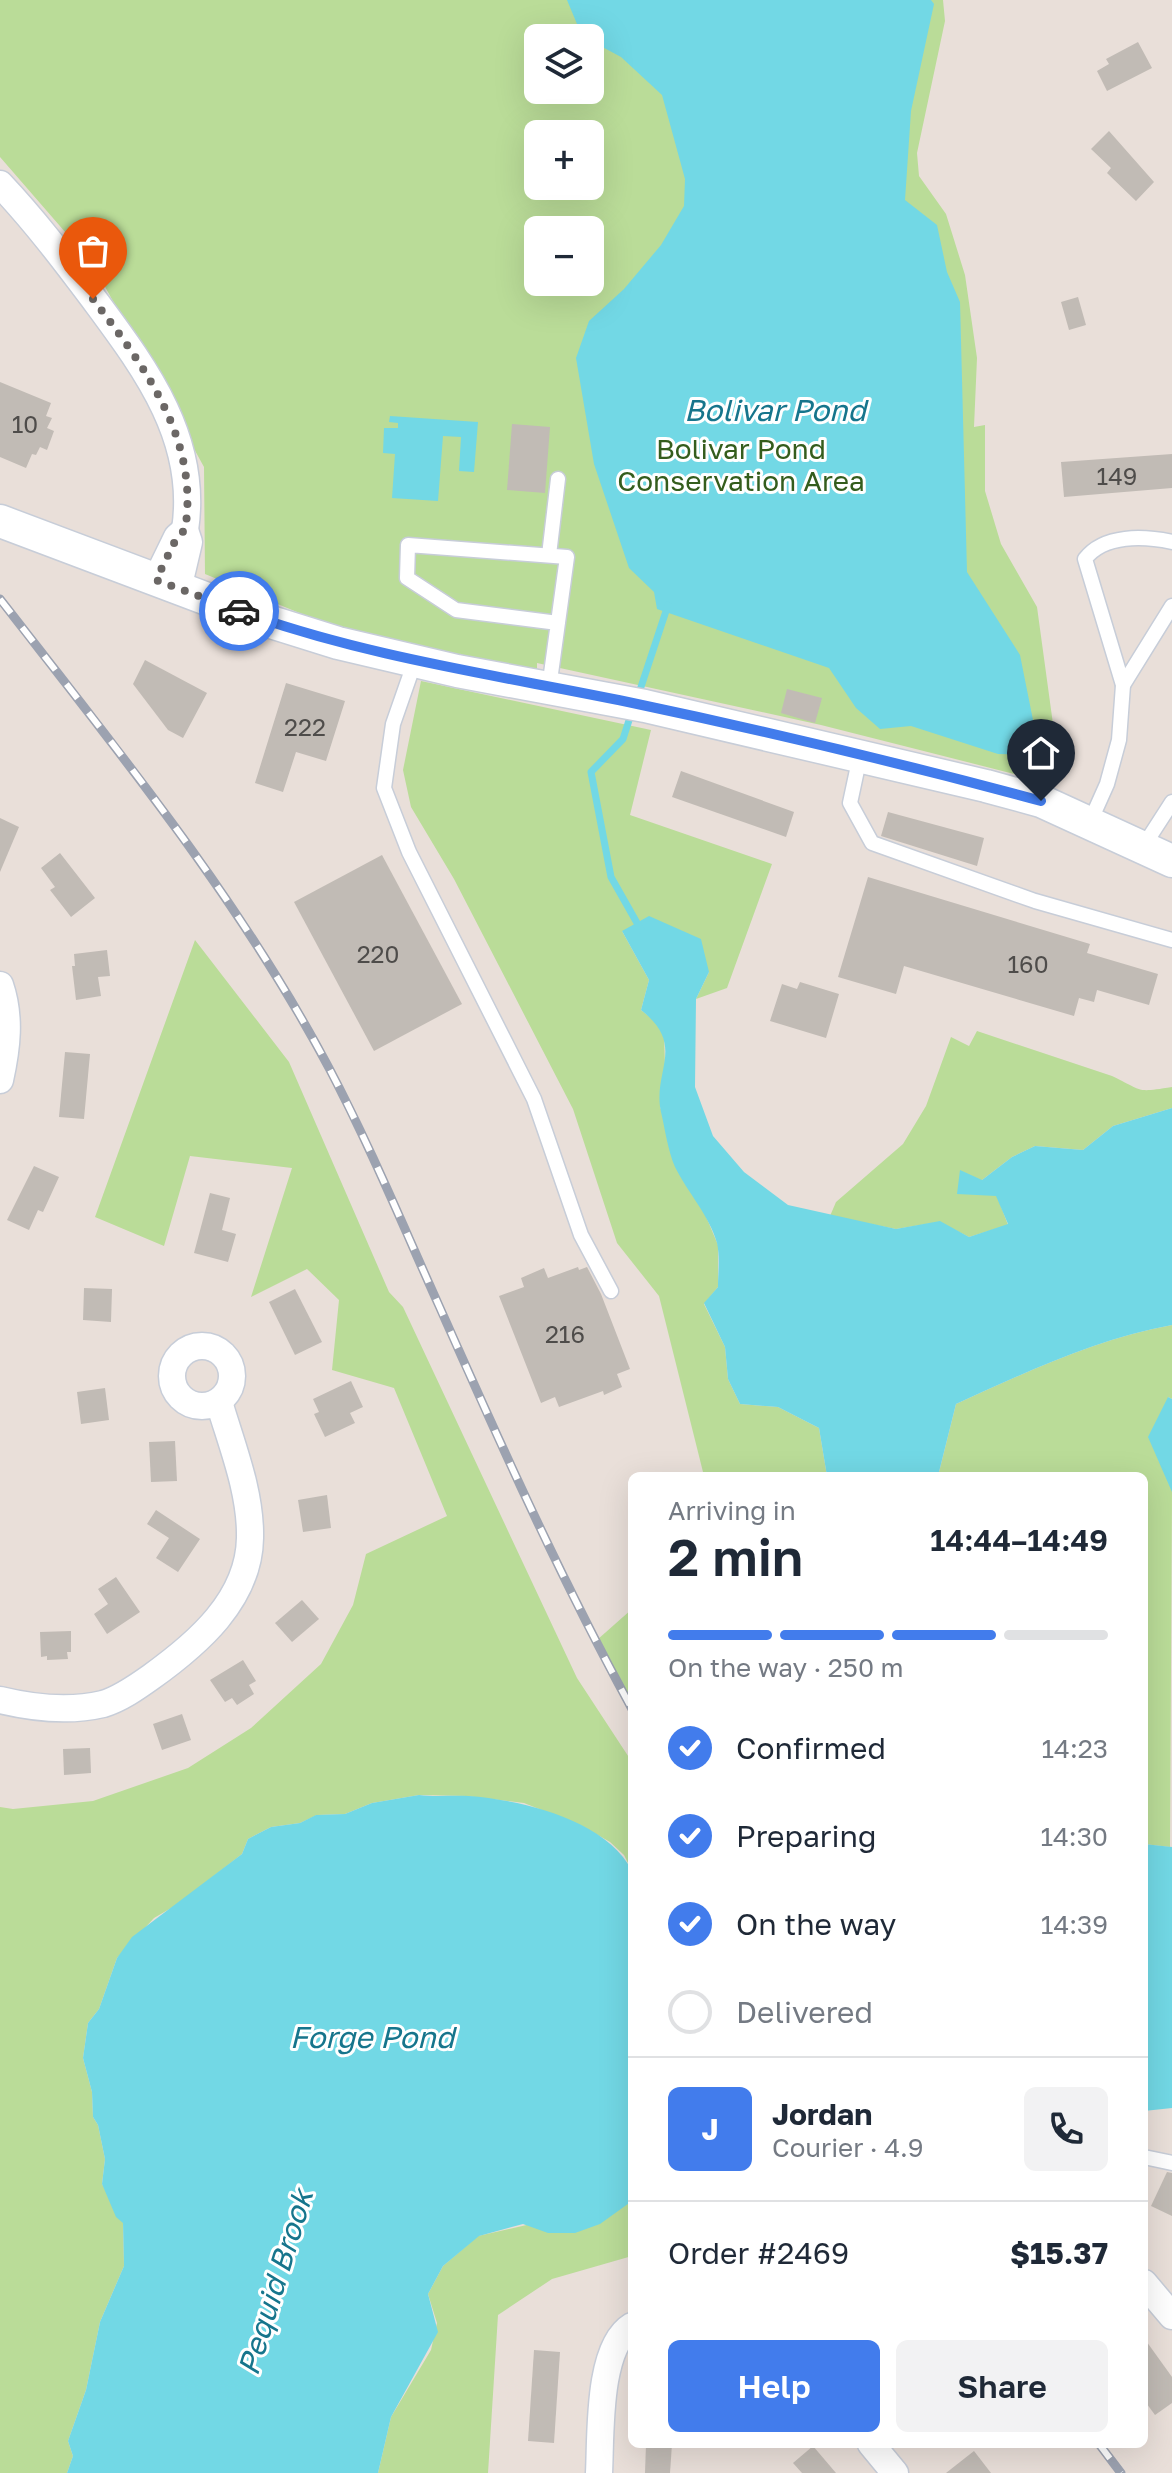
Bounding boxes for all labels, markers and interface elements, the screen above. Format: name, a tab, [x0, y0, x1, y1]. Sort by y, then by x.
map controls	[524, 24, 604, 296]
button: layers	[524, 24, 604, 104]
button: +	[524, 120, 604, 200]
button: −	[524, 216, 604, 296]
pin	[59, 217, 127, 299]
icon: bag	[71, 229, 115, 273]
water label: Bolivar Pond	[684, 392, 870, 428]
house number: 10	[12, 409, 38, 438]
park label: Bolivar Pond Conservation Area	[617, 432, 865, 497]
house number: 149	[1097, 461, 1137, 490]
courier	[199, 571, 279, 651]
icon: car	[217, 589, 261, 633]
house number: 222	[284, 712, 326, 741]
pin	[1007, 719, 1075, 801]
icon: home	[1019, 731, 1063, 775]
house number: 220	[357, 939, 399, 968]
house number: 160	[1007, 949, 1049, 978]
house number: 216	[545, 1319, 585, 1348]
text: Arriving in	[668, 1495, 796, 1526]
text: 14:44–14:49	[930, 1522, 1108, 1558]
text: 2 min	[668, 1525, 803, 1587]
text: On the way · 250 m	[668, 1652, 904, 1683]
icon: check	[668, 1726, 712, 1770]
text: Confirmed	[736, 1730, 886, 1766]
text: 14:23	[1041, 1733, 1108, 1764]
icon: check	[668, 1814, 712, 1858]
text: Preparing	[736, 1818, 877, 1854]
text: 14:30	[1040, 1821, 1108, 1852]
icon: check	[668, 1902, 712, 1946]
text: On the way	[736, 1906, 896, 1942]
text: 14:39	[1041, 1909, 1108, 1940]
text: Delivered	[736, 1994, 873, 2030]
water label: Forge Pond	[290, 2019, 458, 2055]
button: phone	[1024, 2087, 1108, 2171]
text: Jordan	[772, 2096, 872, 2132]
text: J	[701, 2111, 719, 2147]
text: Courier · 4.9	[772, 2132, 924, 2163]
water label: Pequid Brook	[230, 2182, 321, 2379]
text: Order #2469	[668, 2235, 849, 2271]
text: $15.37	[1010, 2235, 1108, 2271]
button: Help	[668, 2340, 880, 2432]
button: Share	[896, 2340, 1108, 2432]

